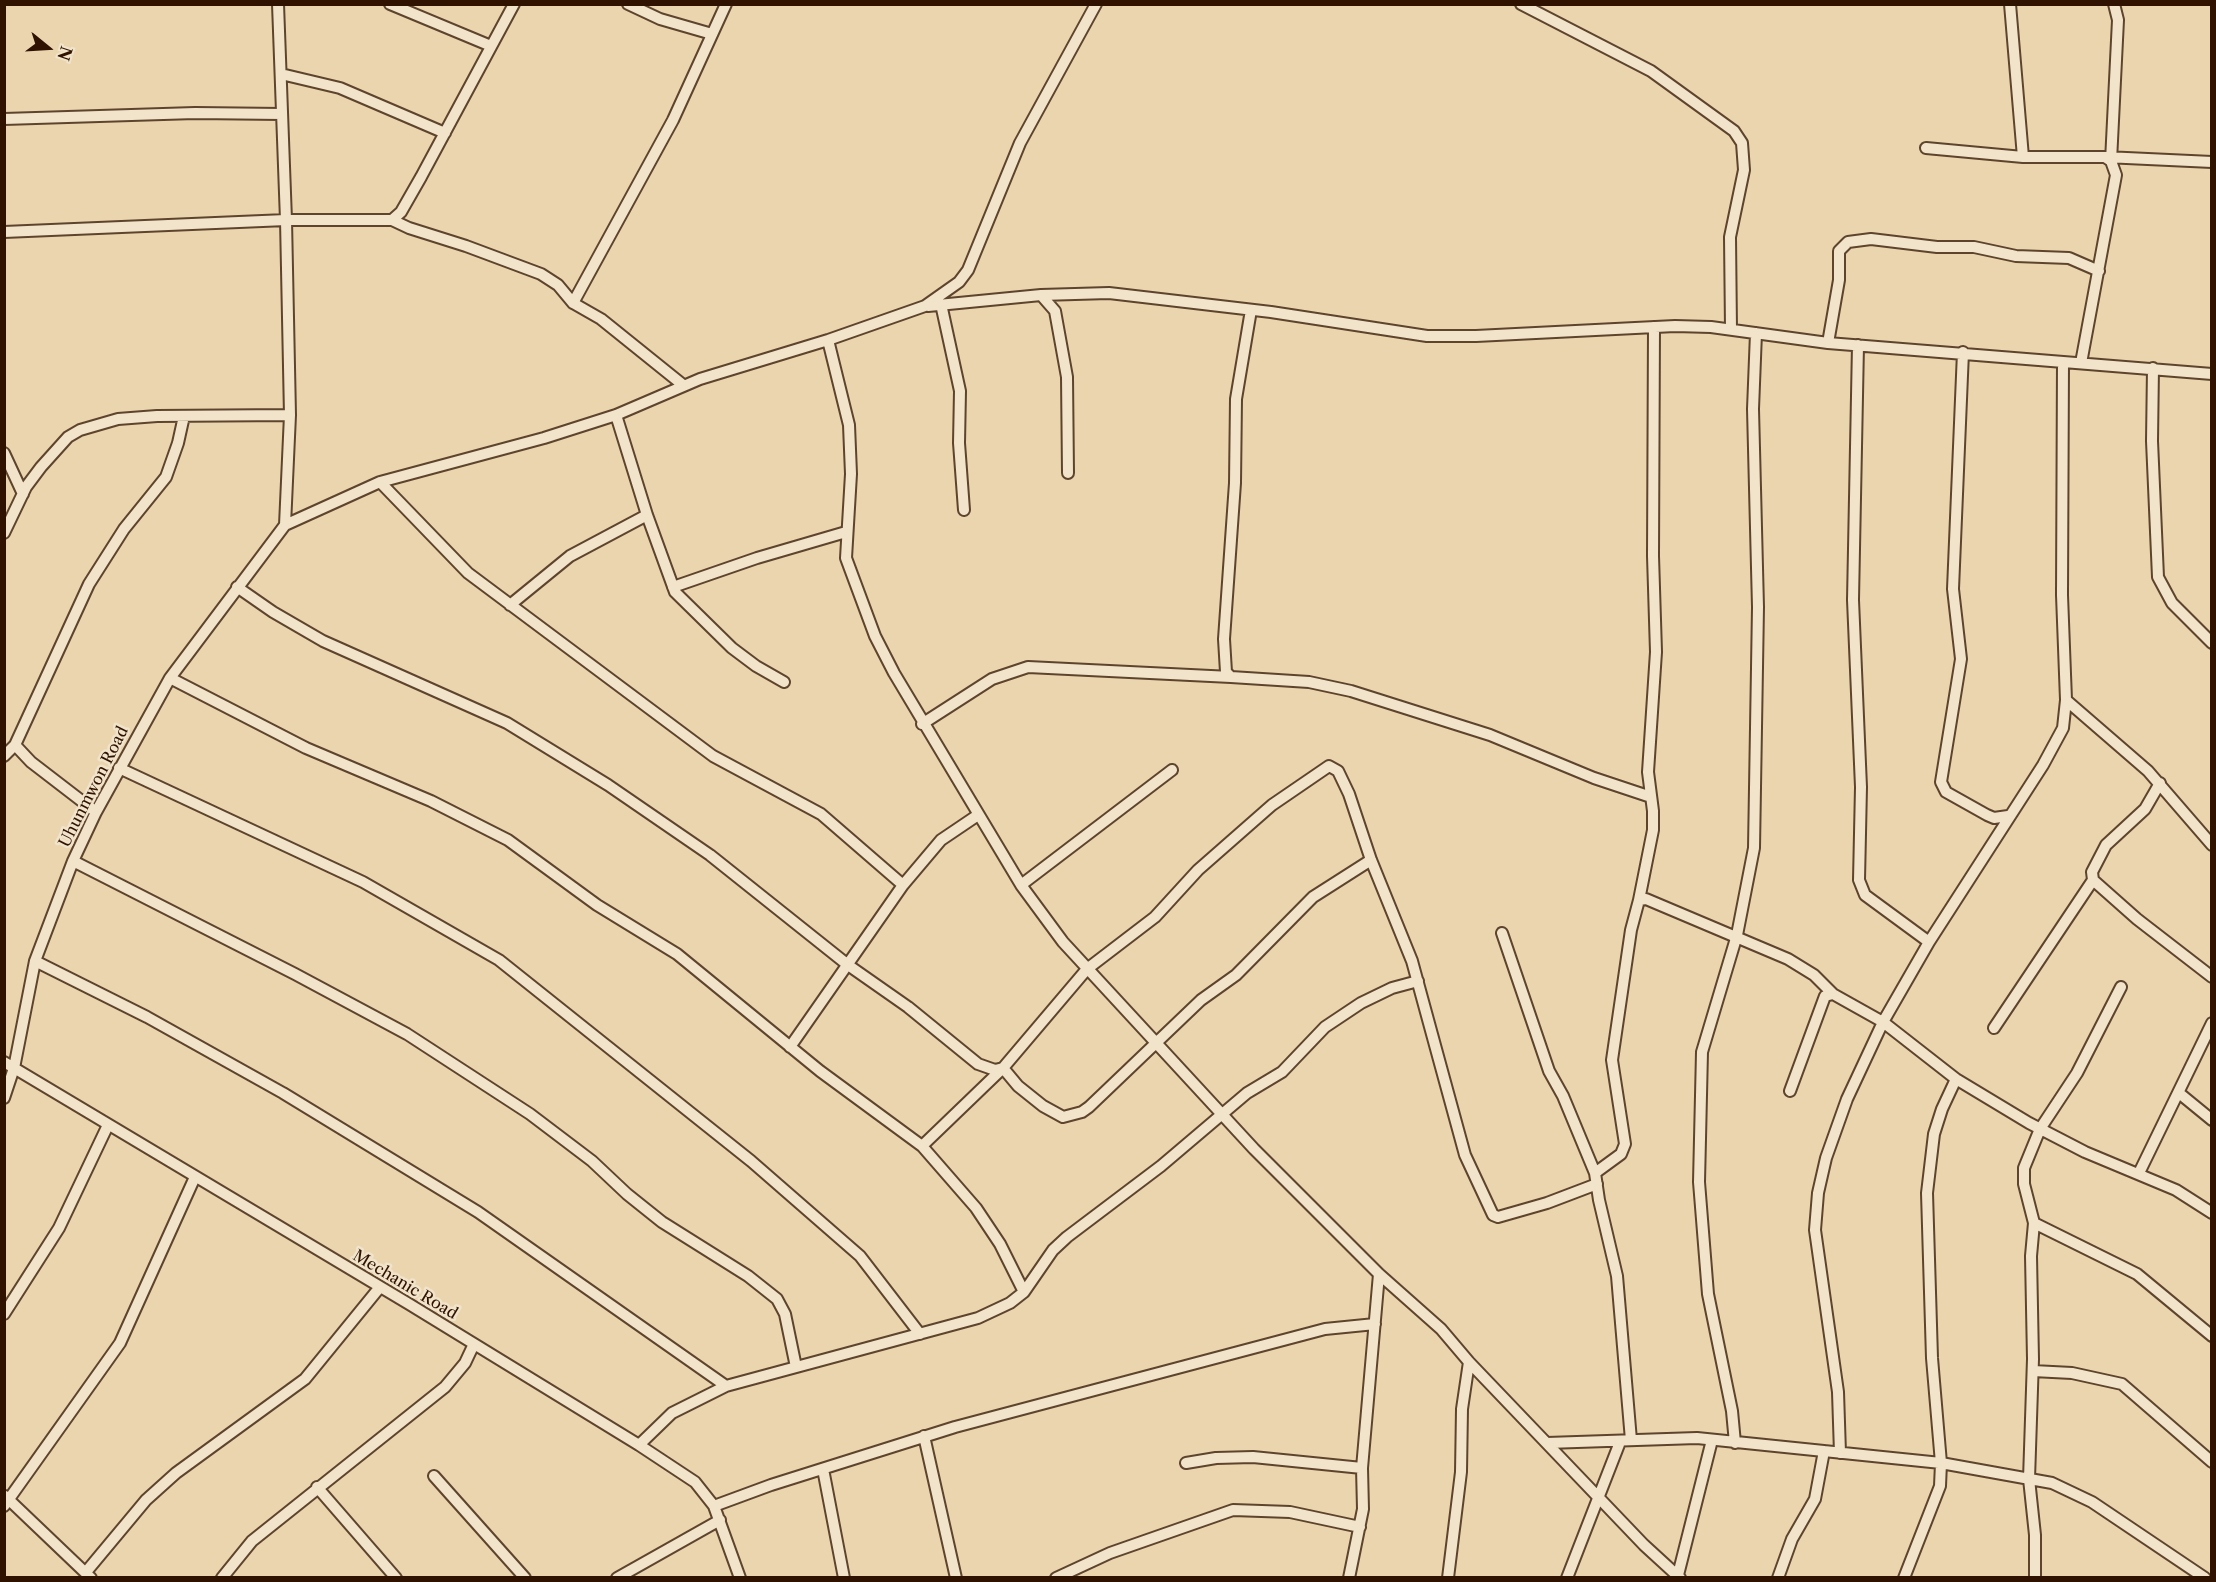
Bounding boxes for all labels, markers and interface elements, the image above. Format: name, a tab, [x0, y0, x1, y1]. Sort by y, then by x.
north arrow	[18, 18, 78, 78]
text: N	[53, 44, 77, 63]
street label: Uhunmwon Road	[55, 723, 133, 851]
street label: Mechanic Road	[349, 1246, 461, 1324]

